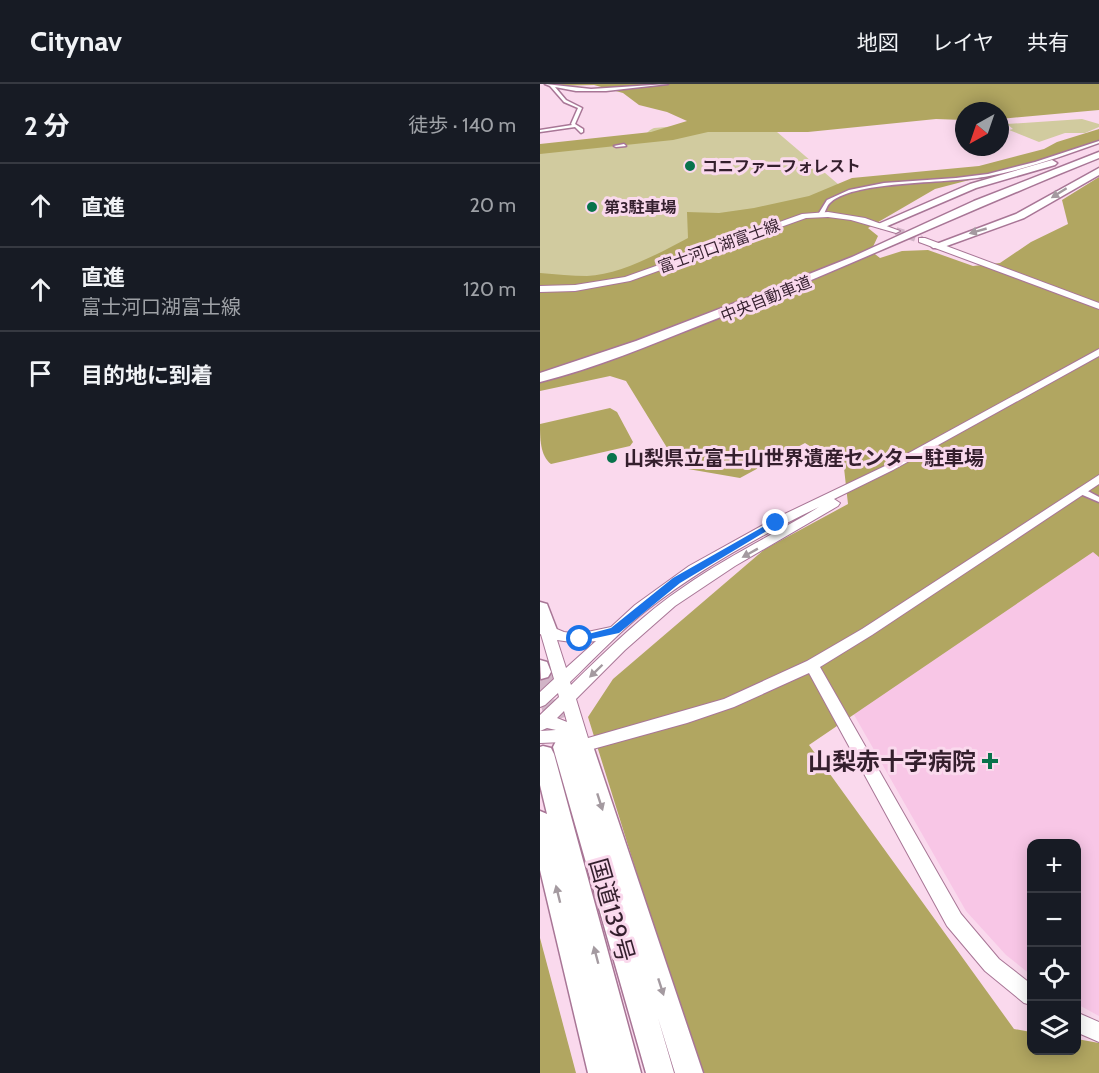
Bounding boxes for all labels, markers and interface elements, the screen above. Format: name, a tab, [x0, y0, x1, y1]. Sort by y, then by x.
text: Citynav	[30, 24, 122, 58]
text: 地図	[857, 30, 899, 55]
text: レイヤ	[932, 30, 994, 55]
text: 共有	[1027, 30, 1069, 55]
north arrow	[955, 102, 1009, 156]
text: 2 分	[24, 110, 70, 142]
text: 徒歩 · 140 m	[408, 113, 516, 137]
place label: コニファーフォレスト	[702, 157, 861, 176]
marker: コニファーフォレスト	[683, 159, 697, 173]
one-way arrow	[1051, 188, 1067, 199]
icon: ahead	[24, 189, 57, 222]
text: 20 m	[470, 193, 516, 217]
text: 直進	[81, 194, 125, 221]
place label: 第3駐車場	[604, 198, 677, 217]
marker: 第3駐車場	[585, 200, 599, 214]
street label: 富士河口湖富士線	[656, 215, 782, 277]
one-way arrow	[969, 227, 987, 236]
text: 直進	[81, 264, 125, 291]
street label: 中央自動車道	[718, 272, 814, 326]
icon: ahead	[24, 273, 57, 306]
text: 120 m	[463, 277, 516, 301]
text: 富士河口湖富士線	[81, 295, 241, 319]
icon: arrive	[24, 357, 57, 390]
text: 目的地に到着	[81, 362, 213, 389]
place label: 山梨県立富士山世界遺産センター駐車場	[624, 446, 984, 470]
marker: 山梨県立富士山世界遺産センター駐車場	[605, 451, 619, 465]
route end	[762, 509, 788, 535]
one-way arrow	[742, 548, 758, 559]
route start	[566, 625, 592, 651]
one-way arrow	[589, 664, 603, 678]
place label: 山梨赤十字病院	[808, 747, 976, 776]
marker: 山梨赤十字病院	[981, 752, 999, 770]
one-way arrow	[596, 793, 606, 811]
map controls	[1027, 839, 1081, 1055]
button: +	[1027, 839, 1081, 893]
street label: 国道139号	[583, 855, 641, 965]
one-way arrow	[552, 885, 562, 903]
button: −	[1027, 893, 1081, 947]
one-way arrow	[591, 946, 601, 965]
button: locate	[1027, 947, 1081, 1001]
one-way arrow	[657, 978, 666, 996]
button: layers	[1027, 1001, 1081, 1055]

